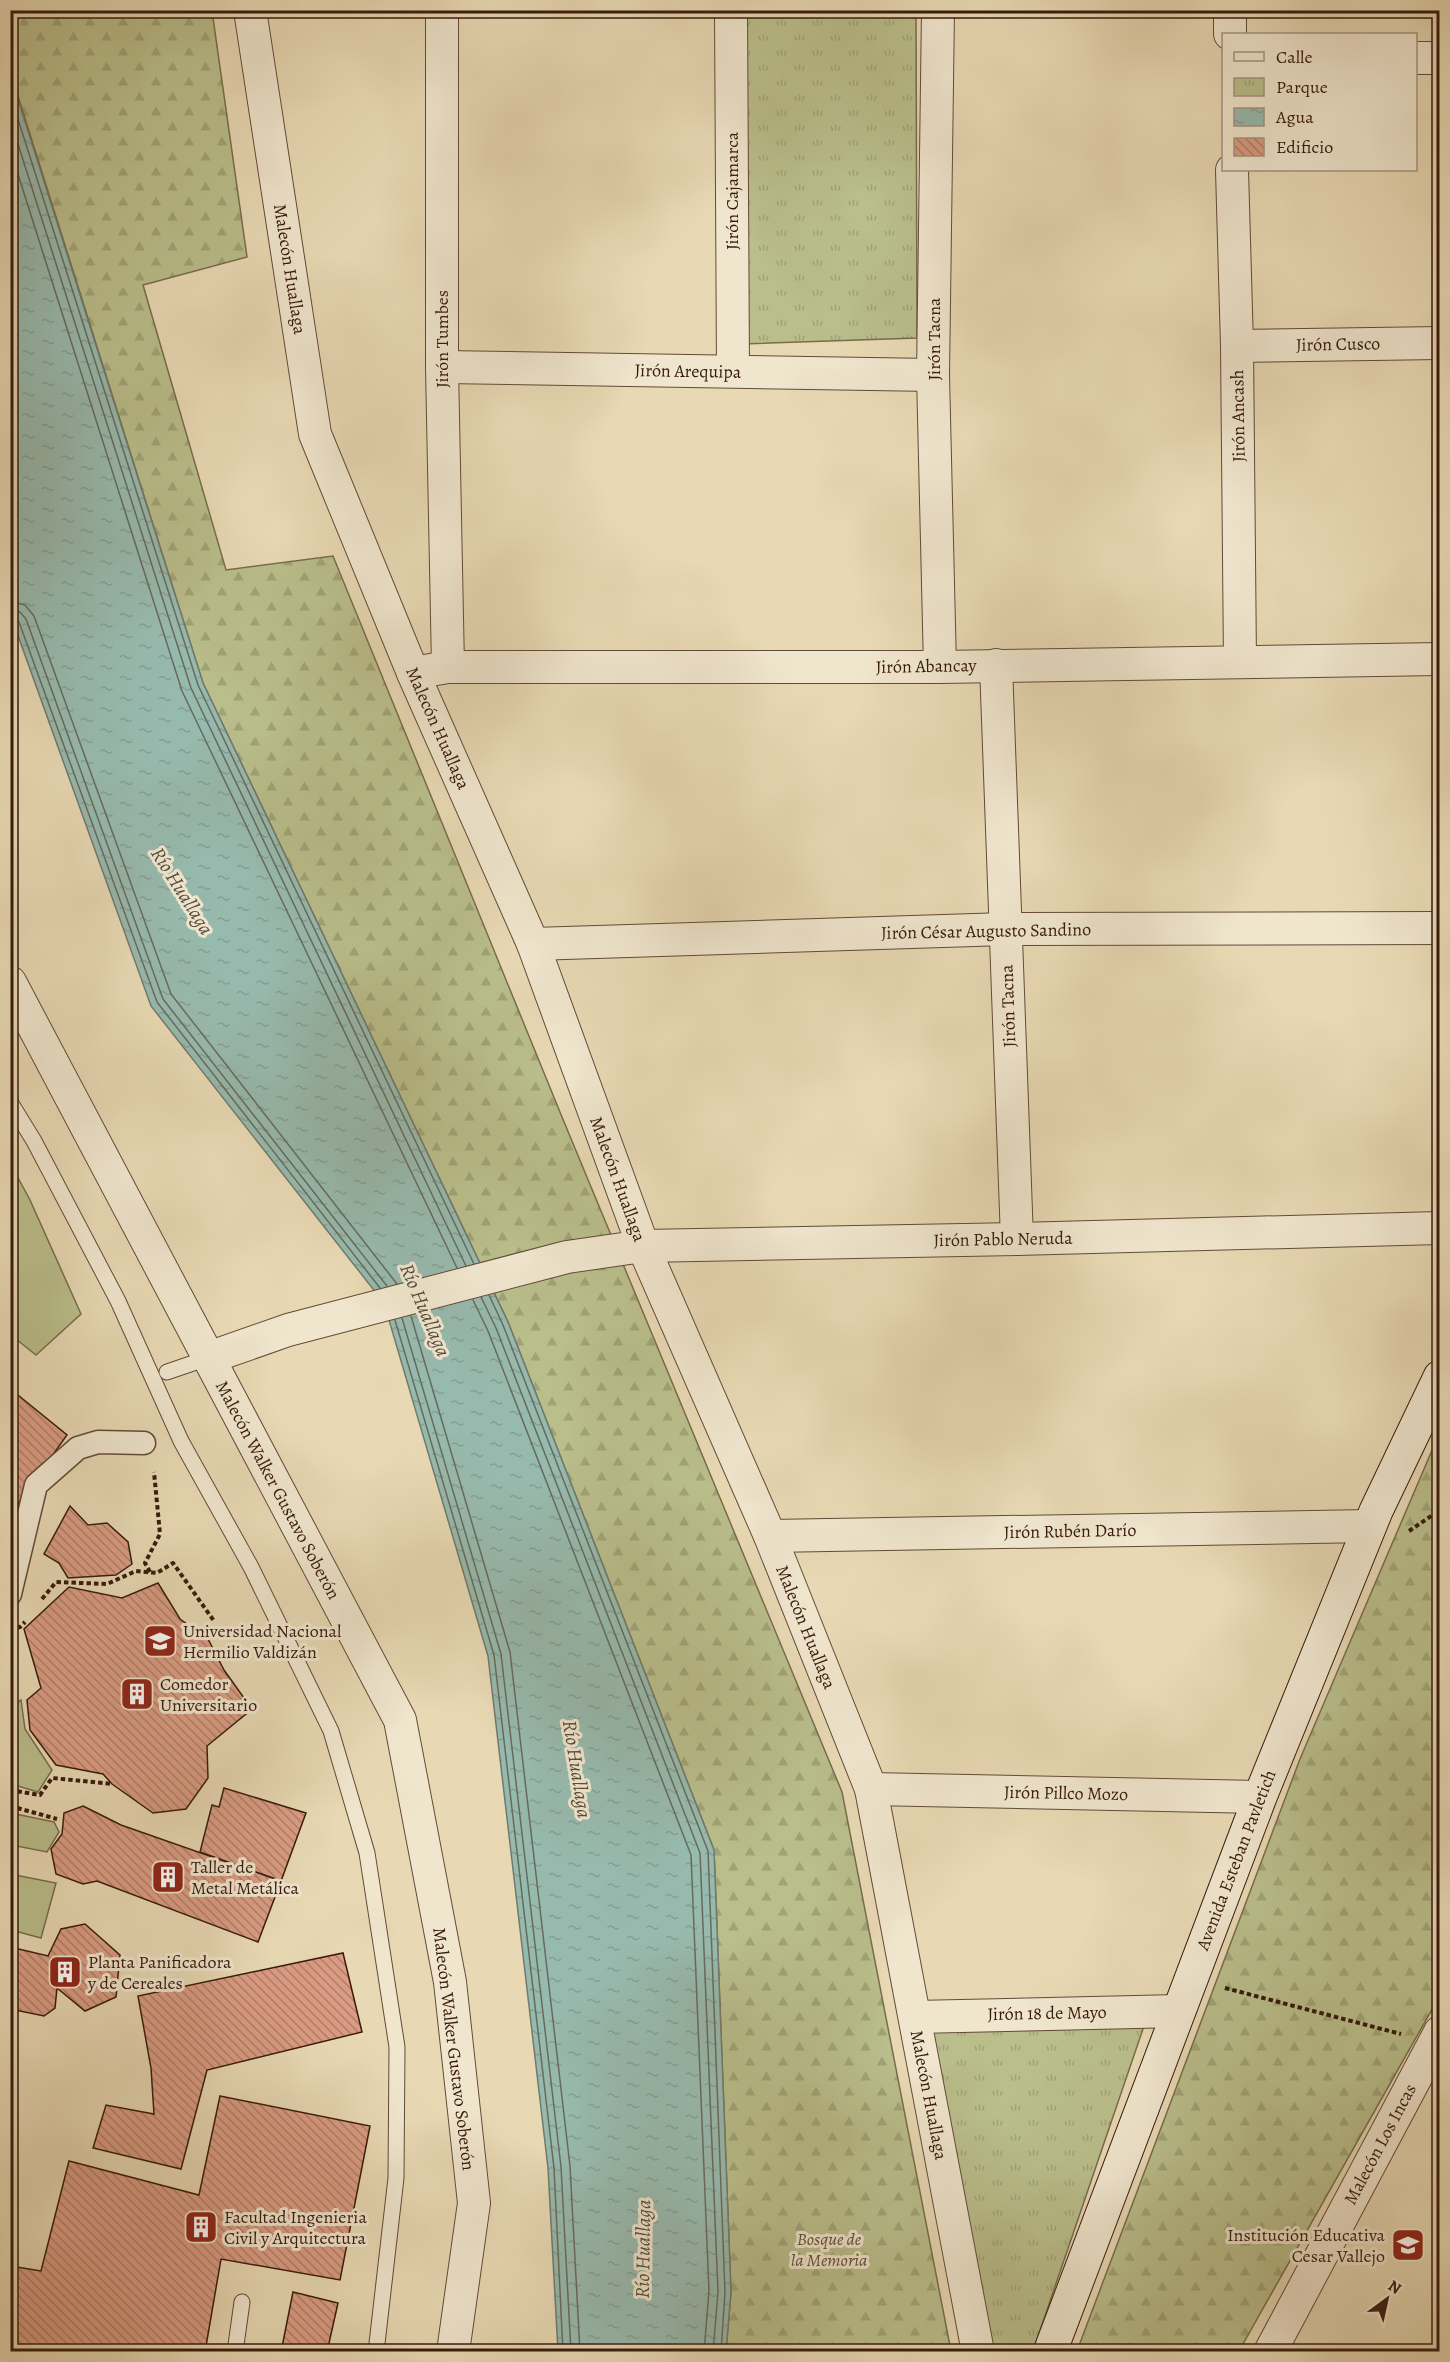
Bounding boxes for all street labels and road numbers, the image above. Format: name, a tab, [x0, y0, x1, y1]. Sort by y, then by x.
street label: Jirón Cajamarca	[720, 131, 744, 250]
street label: Malecón Huallaga	[268, 202, 312, 337]
street label: Jirón Tumbes	[430, 290, 454, 388]
street label: Jirón Tacna	[922, 297, 946, 380]
street label: Jirón Cusco	[1296, 331, 1380, 357]
street label: Jirón Arequipa	[634, 358, 742, 384]
street label: Jirón Ancash	[1225, 369, 1251, 462]
street label: Jirón Abancay	[875, 653, 978, 679]
street label: Malecón Huallaga	[400, 663, 476, 794]
street label: Jirón César Augusto Sandino	[881, 917, 1091, 945]
street label: Jirón Tacna	[995, 964, 1021, 1048]
street label: Malecón Huallaga	[584, 1113, 652, 1246]
street label: Jirón Pablo Neruda	[933, 1226, 1073, 1252]
street label: Malecón Walker Gustavo Soberón	[210, 1376, 346, 1604]
street label: Jirón Rubén Darío	[1004, 1518, 1136, 1544]
street label: Malecón Huallaga	[770, 1561, 842, 1693]
street label: Avenida Esteban Pavletich	[1190, 1766, 1282, 1955]
street label: Jirón Pillco Mozo	[1004, 1780, 1128, 1806]
street label: Malecón Walker Gustavo Soberón	[427, 1926, 481, 2172]
street label: Jirón 18 de Mayo	[987, 2000, 1107, 2026]
street label: Malecón Huallaga	[905, 2028, 953, 2163]
street label: Malecón Los Incas	[1338, 2079, 1422, 2209]

